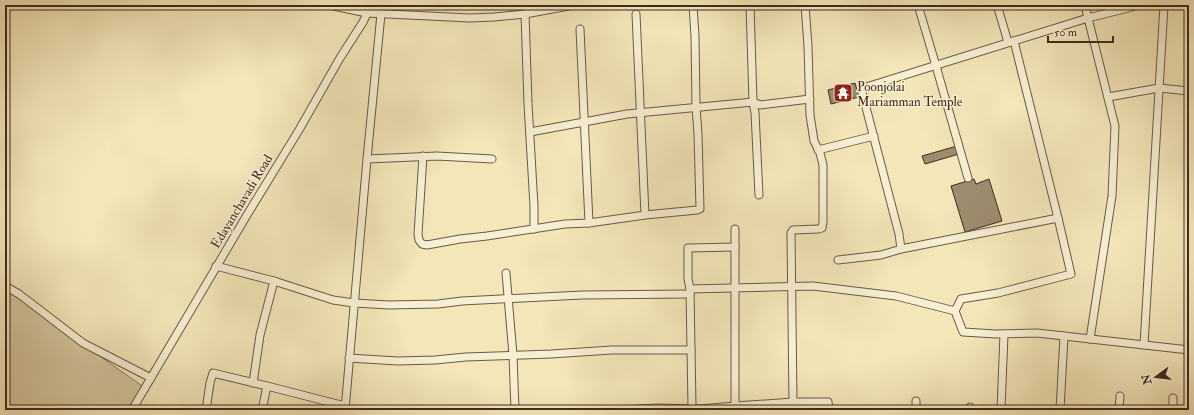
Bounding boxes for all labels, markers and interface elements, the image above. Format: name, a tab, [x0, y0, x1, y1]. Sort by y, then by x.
scale bar	[1048, 18, 1113, 44]
text: 50 m	[1054, 25, 1078, 40]
place label: Poonjolai Mariamman Temple	[857, 79, 963, 111]
temple icon: Poonjolai Mariamman Temple	[832, 82, 854, 104]
street label: Edayanchavadi Road	[208, 151, 277, 252]
north arrow	[1136, 357, 1176, 397]
text: N	[1139, 372, 1155, 387]

